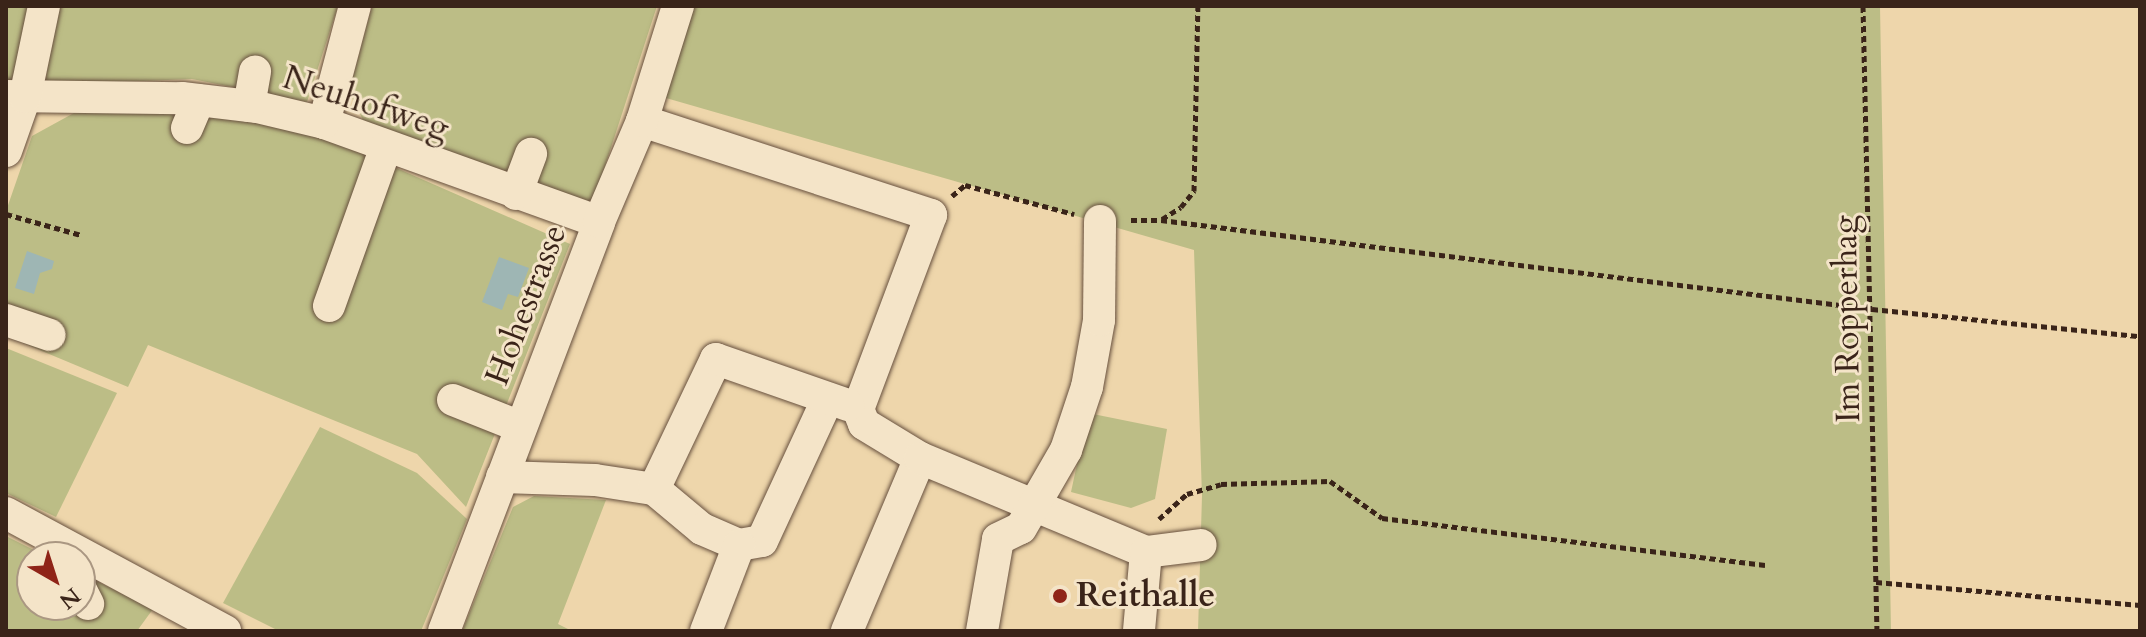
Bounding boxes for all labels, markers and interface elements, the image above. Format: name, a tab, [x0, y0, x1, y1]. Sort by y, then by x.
street label: Neuhofweg	[278, 57, 454, 149]
street label: Im Ropperhag	[1825, 215, 1869, 423]
street label: Hohestrasse	[477, 219, 575, 391]
north arrow	[16, 541, 96, 621]
place label: Reithalle	[1076, 576, 1215, 616]
text: N	[53, 580, 87, 616]
marker: Reithalle	[1051, 587, 1069, 605]

